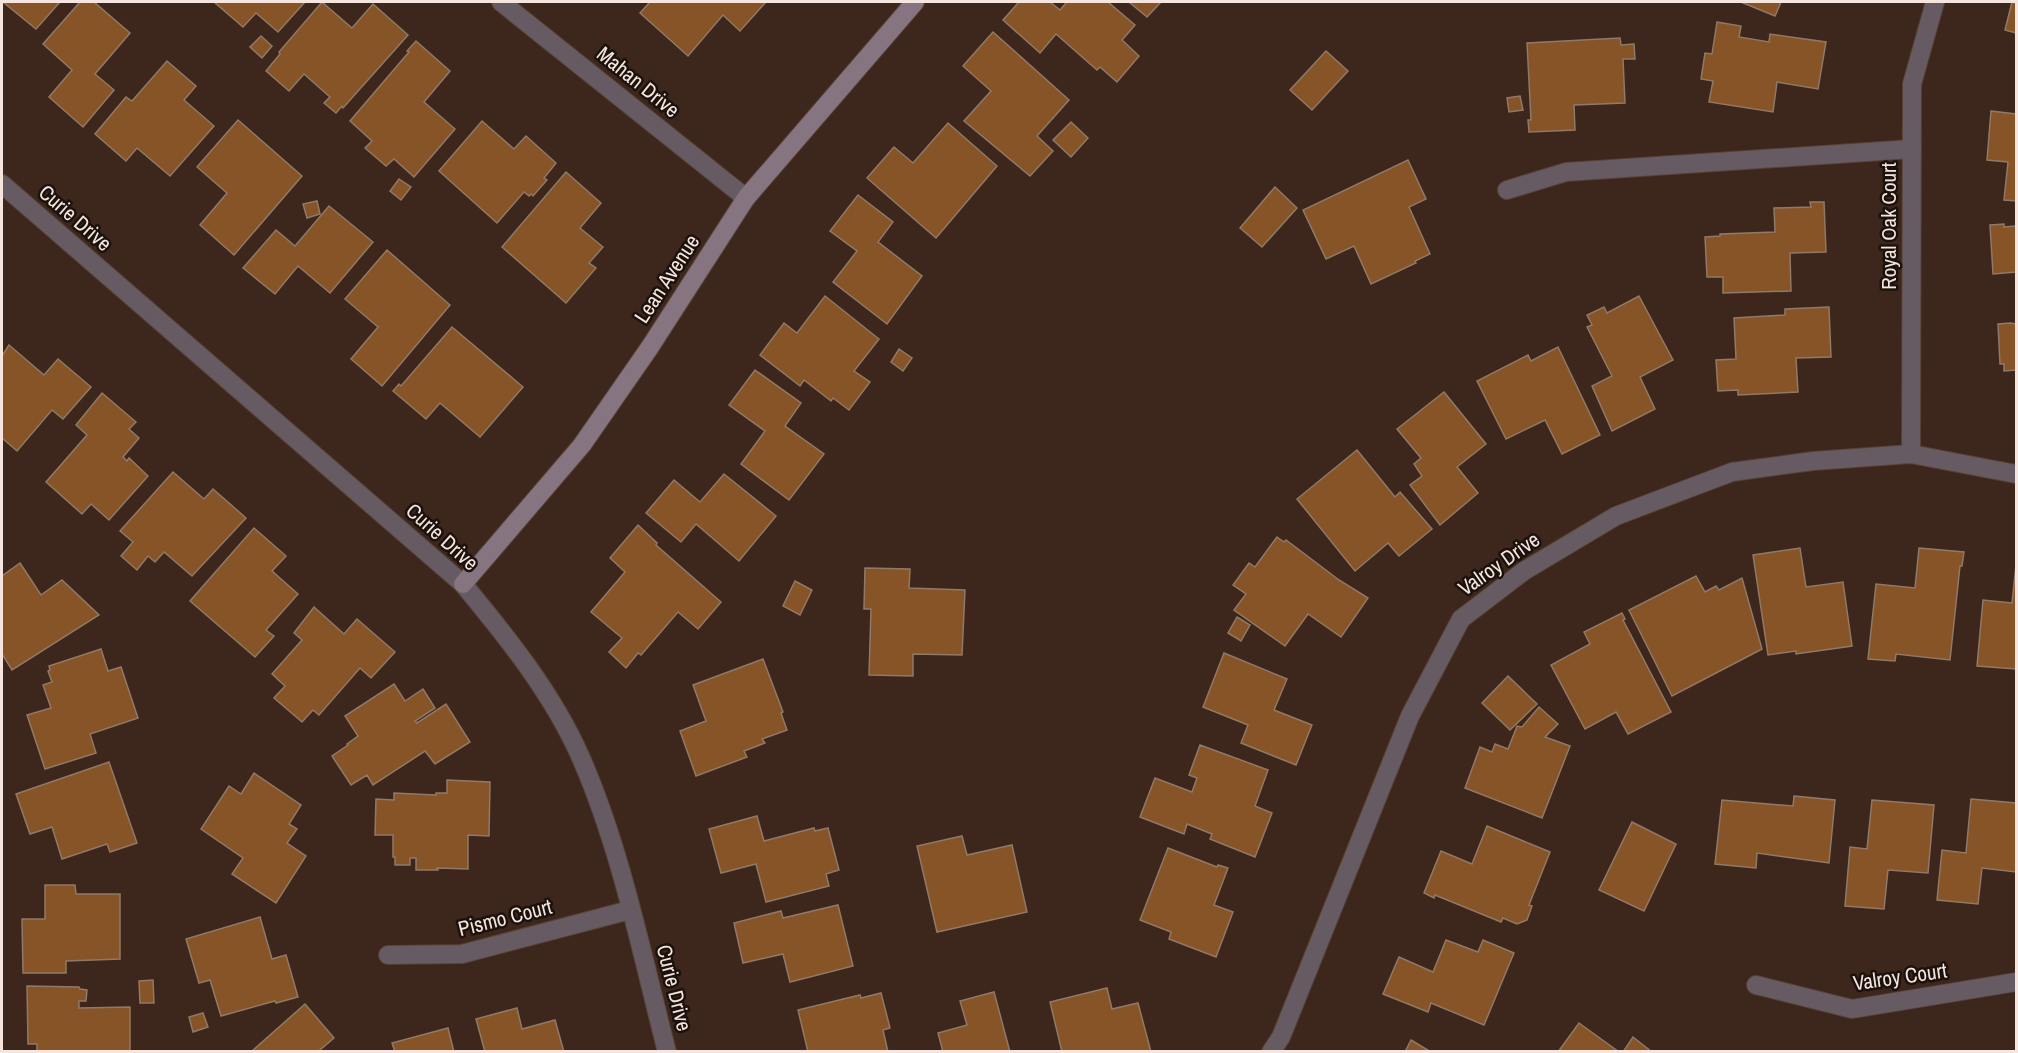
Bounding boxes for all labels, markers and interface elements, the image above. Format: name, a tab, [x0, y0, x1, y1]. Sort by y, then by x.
street label: Mahan Drive	[591, 39, 686, 124]
street label: Royal Oak Court	[1874, 162, 1903, 290]
street label: Curie Drive	[33, 178, 118, 257]
street label: Lean Avenue	[627, 229, 706, 329]
street label: Curie Drive	[400, 496, 485, 577]
street label: Valroy Drive	[1452, 525, 1545, 602]
street label: Pismo Court	[455, 892, 555, 943]
street label: Curie Drive	[650, 942, 699, 1034]
street label: Valroy Court	[1851, 956, 1949, 997]

